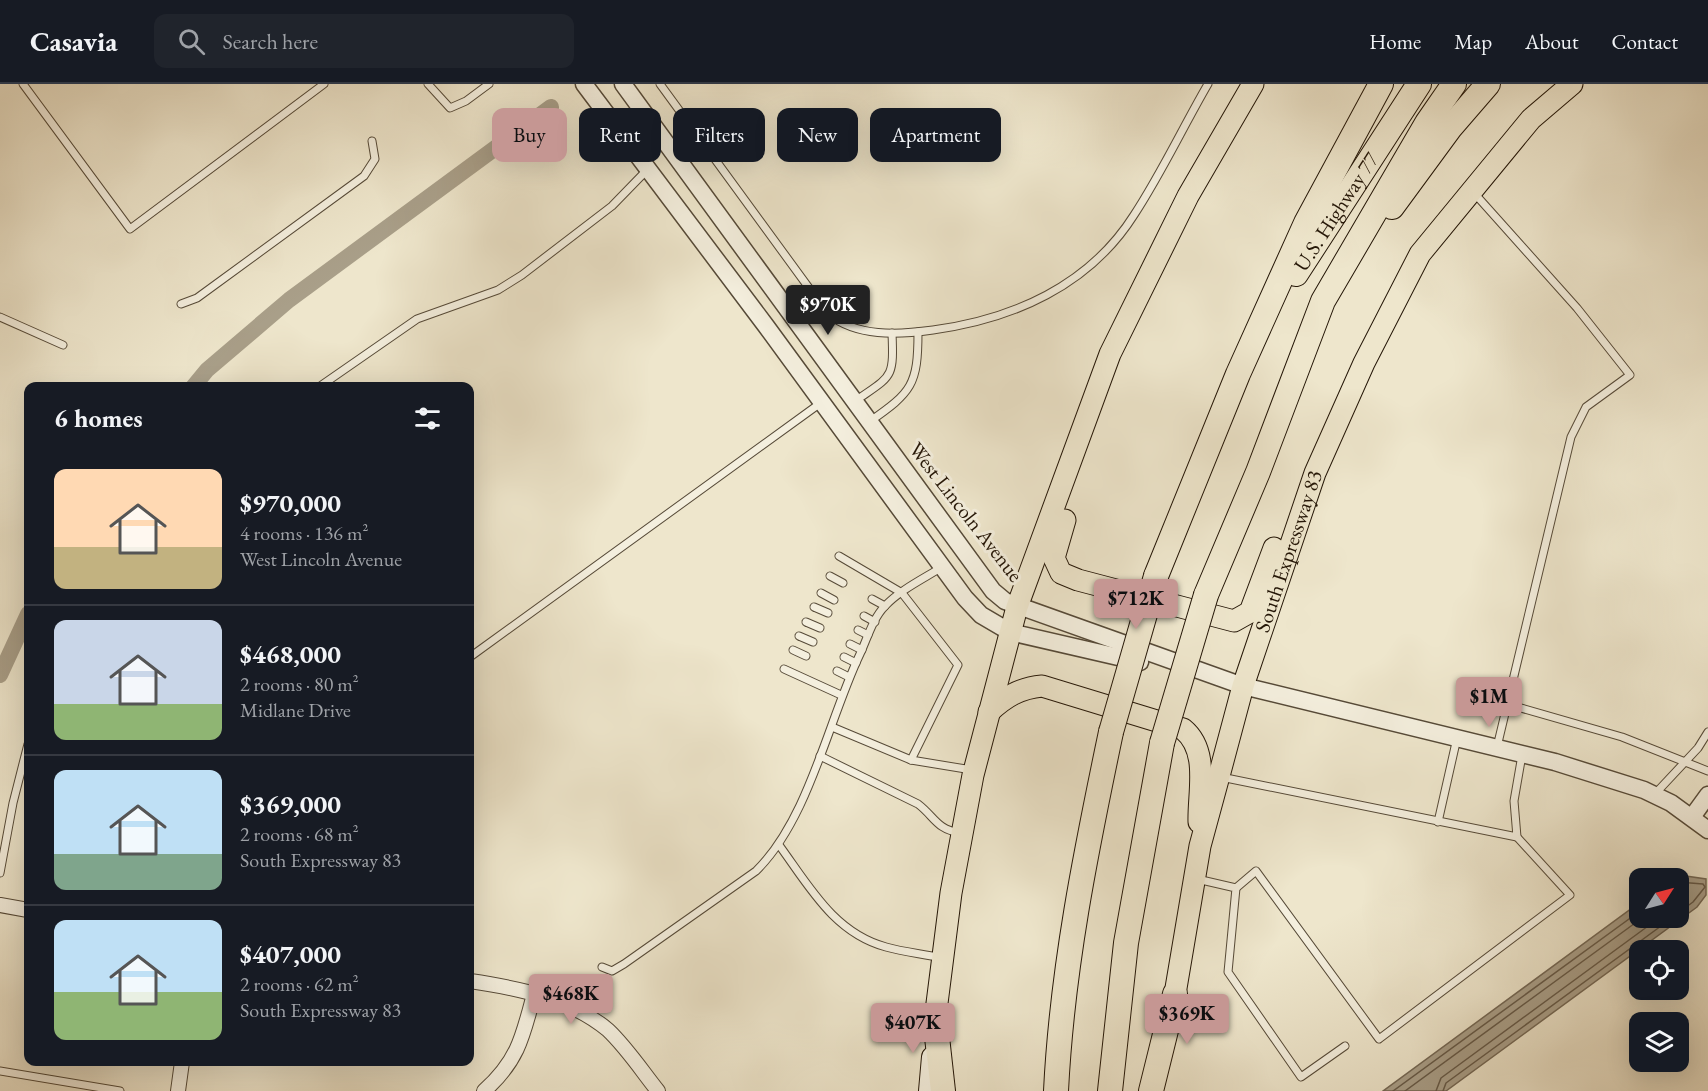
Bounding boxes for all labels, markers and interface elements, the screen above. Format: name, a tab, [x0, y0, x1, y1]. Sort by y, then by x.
search box	[154, 14, 574, 68]
text: Casavia	[30, 23, 118, 59]
icon: search	[175, 25, 208, 58]
text: Search here	[223, 27, 318, 56]
text: Home	[1369, 28, 1421, 55]
text: Map	[1454, 28, 1492, 55]
text: About	[1525, 28, 1578, 55]
text: Contact	[1611, 28, 1678, 55]
chip: Buy	[492, 108, 567, 162]
chip: Rent	[579, 108, 661, 162]
chip: Filters	[673, 108, 765, 162]
chip: New	[777, 108, 858, 162]
chip: Apartment	[870, 108, 1001, 162]
street label: U.S. Highway 77	[1287, 146, 1385, 276]
pin: $970K	[786, 285, 870, 336]
text: $970K	[800, 291, 856, 317]
text: 6 homes	[54, 401, 143, 435]
icon: filters	[411, 402, 444, 435]
street label: West Lincoln Avenue	[903, 436, 1029, 587]
street label: South Expressway 83	[1248, 467, 1328, 636]
text: $970,000	[240, 486, 341, 520]
icon: home	[102, 493, 174, 565]
text: 4 rooms · 136 m²	[240, 520, 368, 546]
text: West Lincoln Avenue	[240, 546, 402, 572]
pin: $712K	[1094, 579, 1178, 630]
text: $712K	[1108, 585, 1164, 611]
text: $468,000	[240, 637, 341, 671]
icon: home	[102, 644, 174, 716]
text: 2 rooms · 80 m²	[240, 671, 359, 697]
pin: $1M	[1460, 677, 1518, 728]
text: $1M	[1470, 683, 1508, 709]
text: Midlane Drive	[240, 697, 351, 723]
text: $369,000	[240, 787, 341, 821]
icon: home	[102, 794, 174, 866]
text: 2 rooms · 68 m²	[240, 821, 359, 847]
text: South Expressway 83	[240, 847, 401, 873]
north arrow	[1629, 868, 1689, 928]
map controls	[1629, 868, 1689, 1072]
text: $407,000	[240, 937, 341, 971]
button: locate	[1629, 940, 1689, 1000]
icon: home	[102, 944, 174, 1016]
text: 2 rooms · 62 m²	[240, 971, 359, 997]
pin: $468K	[529, 974, 613, 1025]
text: $468K	[543, 980, 599, 1006]
pin: $369K	[1145, 994, 1229, 1045]
text: South Expressway 83	[240, 997, 401, 1023]
text: $369K	[1159, 1000, 1215, 1026]
pin: $407K	[871, 1003, 955, 1054]
text: $407K	[885, 1009, 941, 1035]
button: layers	[1629, 1012, 1689, 1072]

